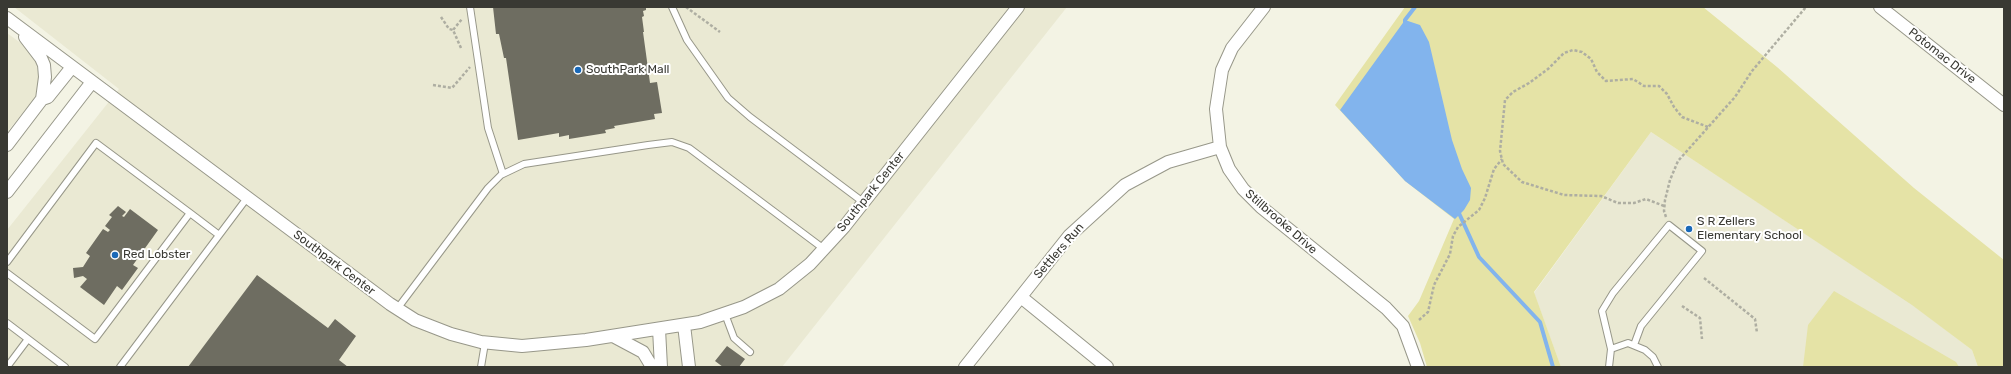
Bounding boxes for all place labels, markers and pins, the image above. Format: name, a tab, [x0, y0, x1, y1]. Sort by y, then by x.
place label: SouthPark Mall	[586, 63, 669, 77]
marker: SouthPark Mall	[573, 65, 583, 75]
place label: S R Zellers Elementary School	[1697, 215, 1802, 243]
marker: S R Zellers Elementary School	[1684, 224, 1694, 234]
place label: Red Lobster	[123, 248, 190, 262]
marker: Red Lobster	[110, 250, 120, 260]

